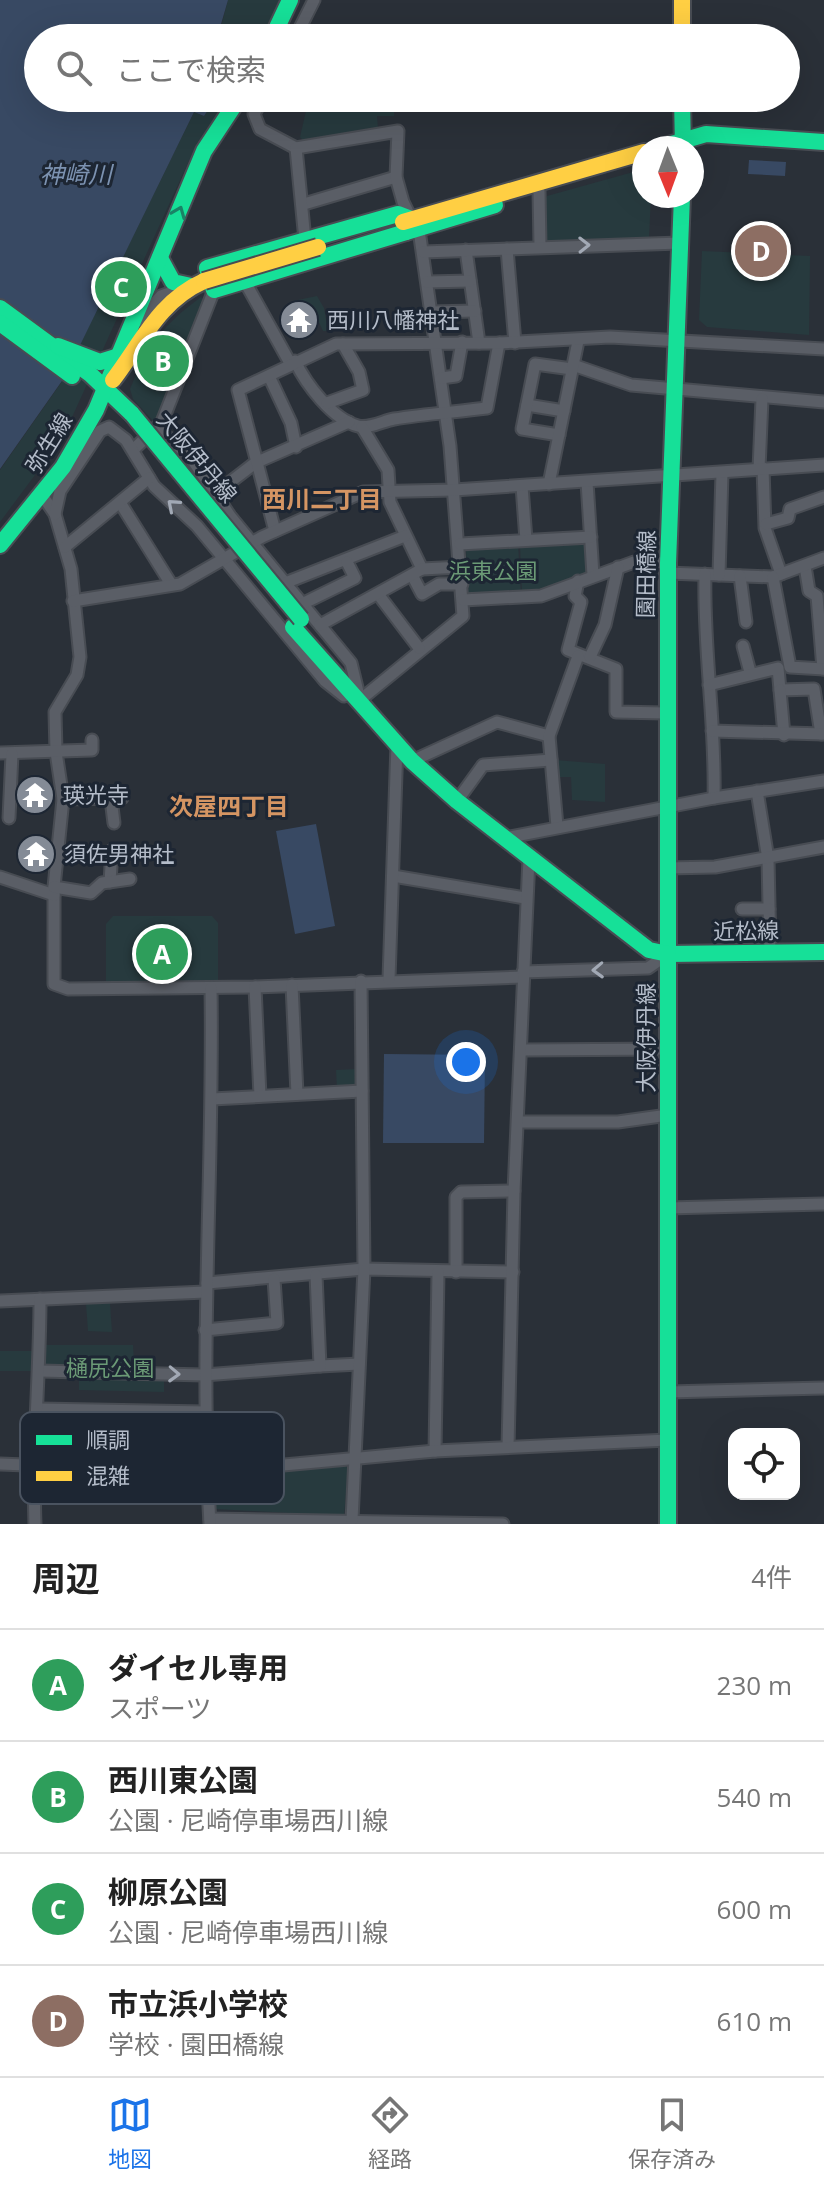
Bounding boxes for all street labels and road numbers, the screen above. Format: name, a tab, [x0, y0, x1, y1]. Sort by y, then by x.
street label: 大阪伊丹線	[151, 405, 245, 508]
street label: 弥生線	[18, 407, 78, 478]
street label: 園田橋線	[629, 530, 661, 618]
street label: 近松線	[713, 914, 779, 946]
street label: 大阪伊丹線	[630, 983, 660, 1093]

